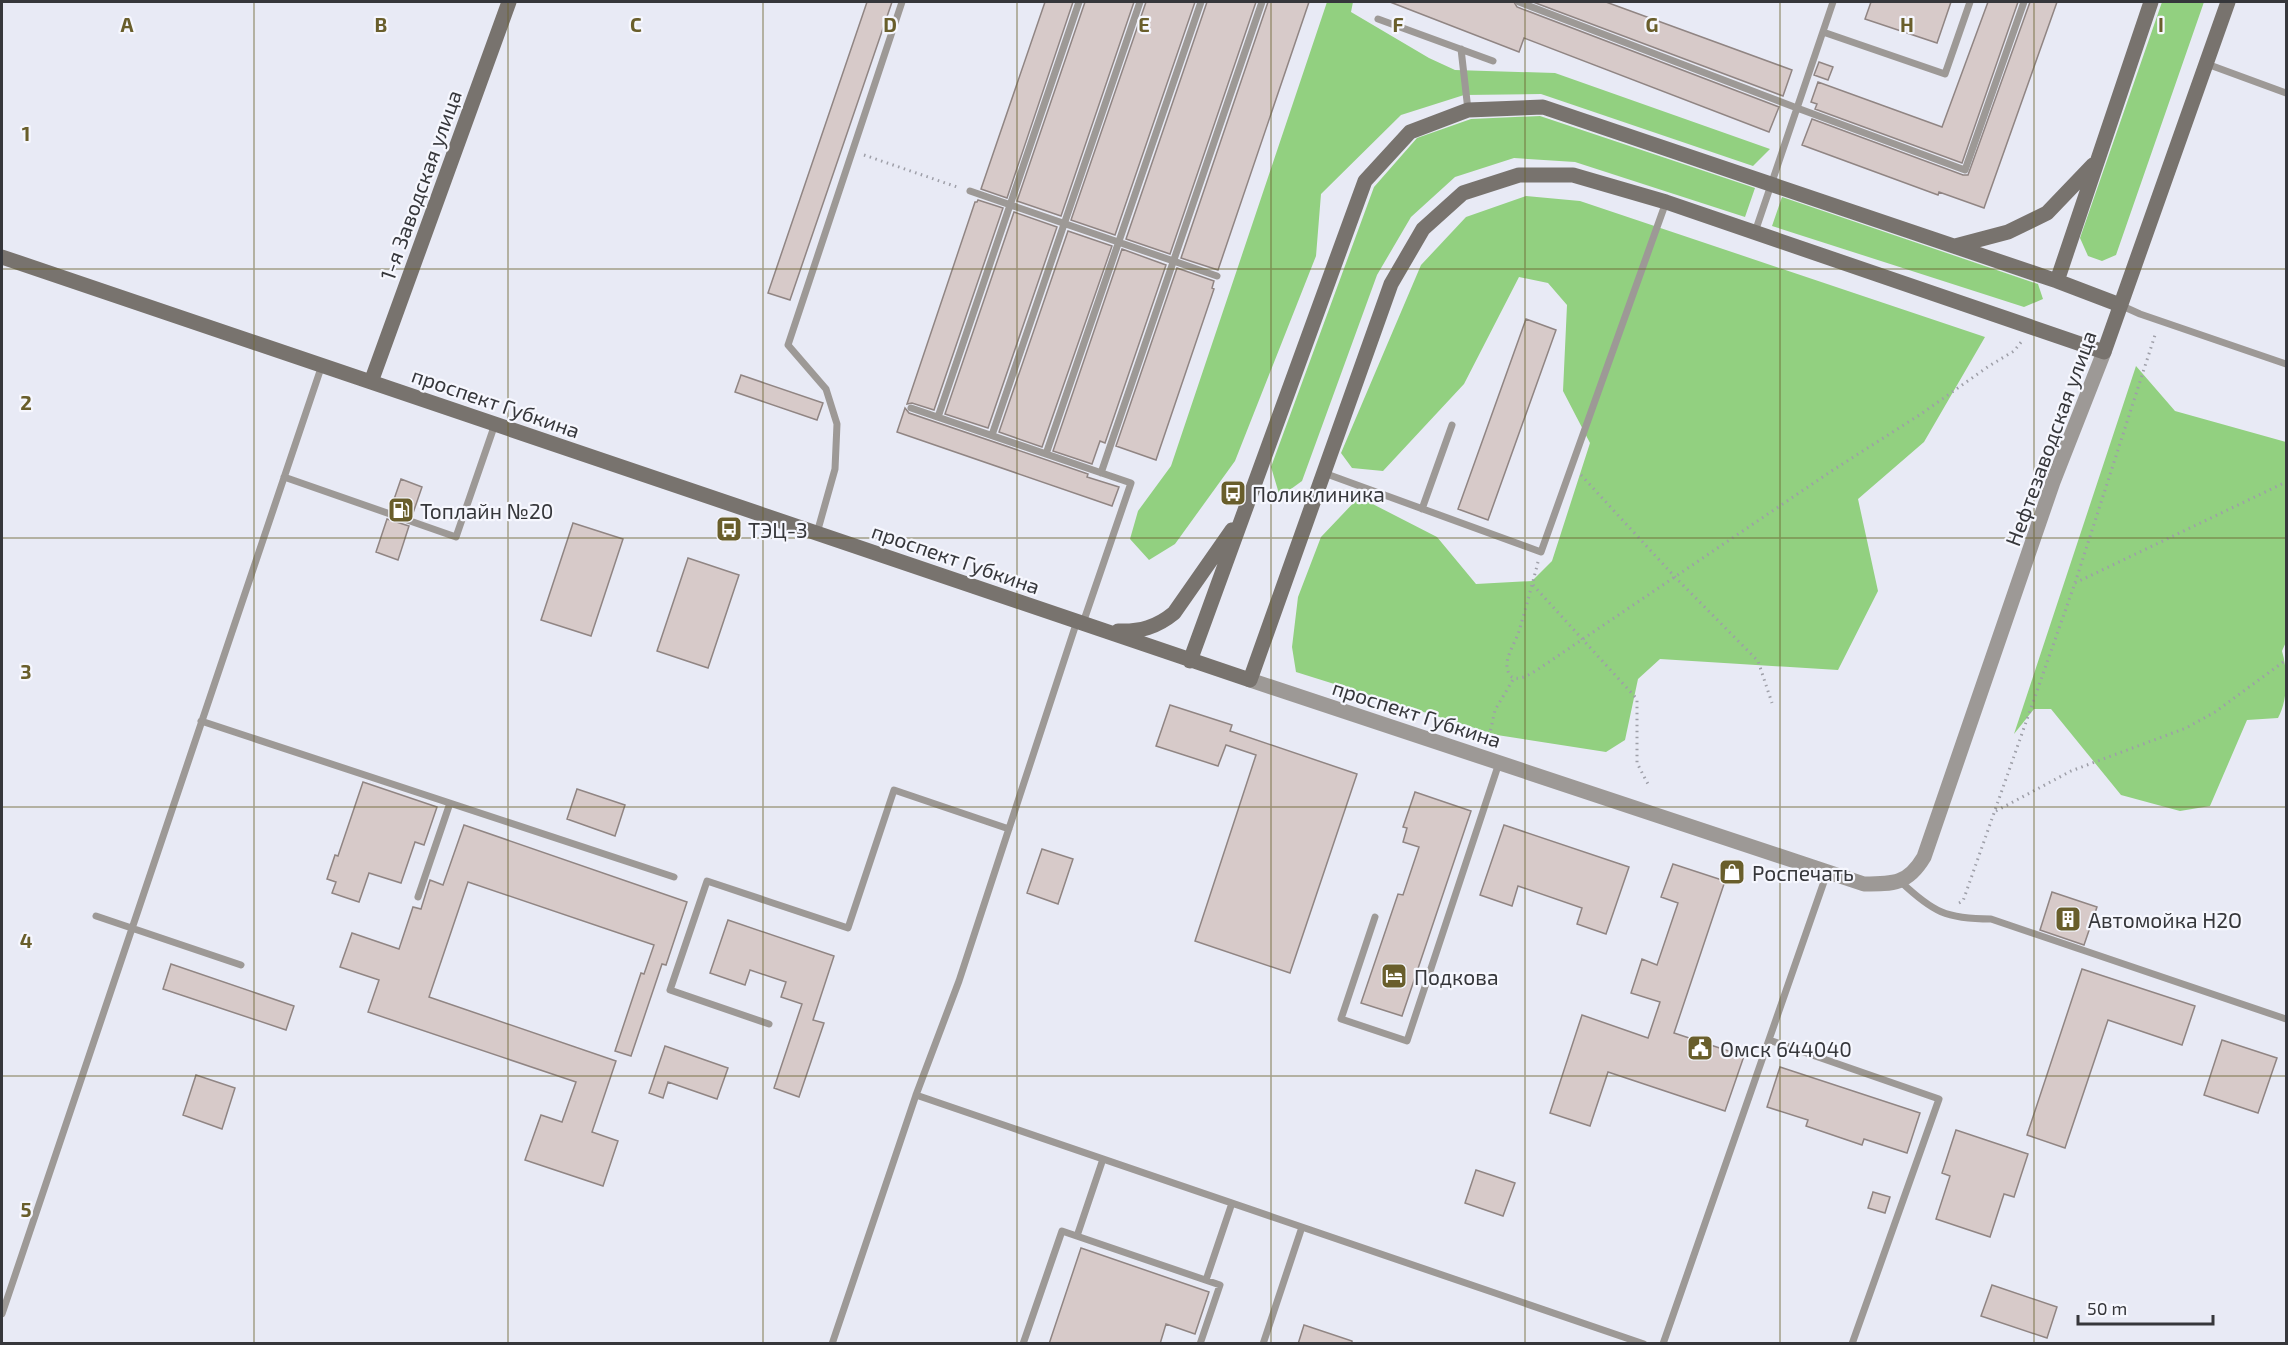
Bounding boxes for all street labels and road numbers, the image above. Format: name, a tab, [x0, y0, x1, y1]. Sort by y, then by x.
street label: 1-я Заводская улица	[374, 87, 467, 284]
street label: Нефтезаводская улица	[1999, 327, 2102, 549]
street label: проспект Губкина	[408, 362, 583, 443]
street label: проспект Губкина	[868, 518, 1043, 599]
street label: проспект Губкина	[1329, 674, 1505, 753]

